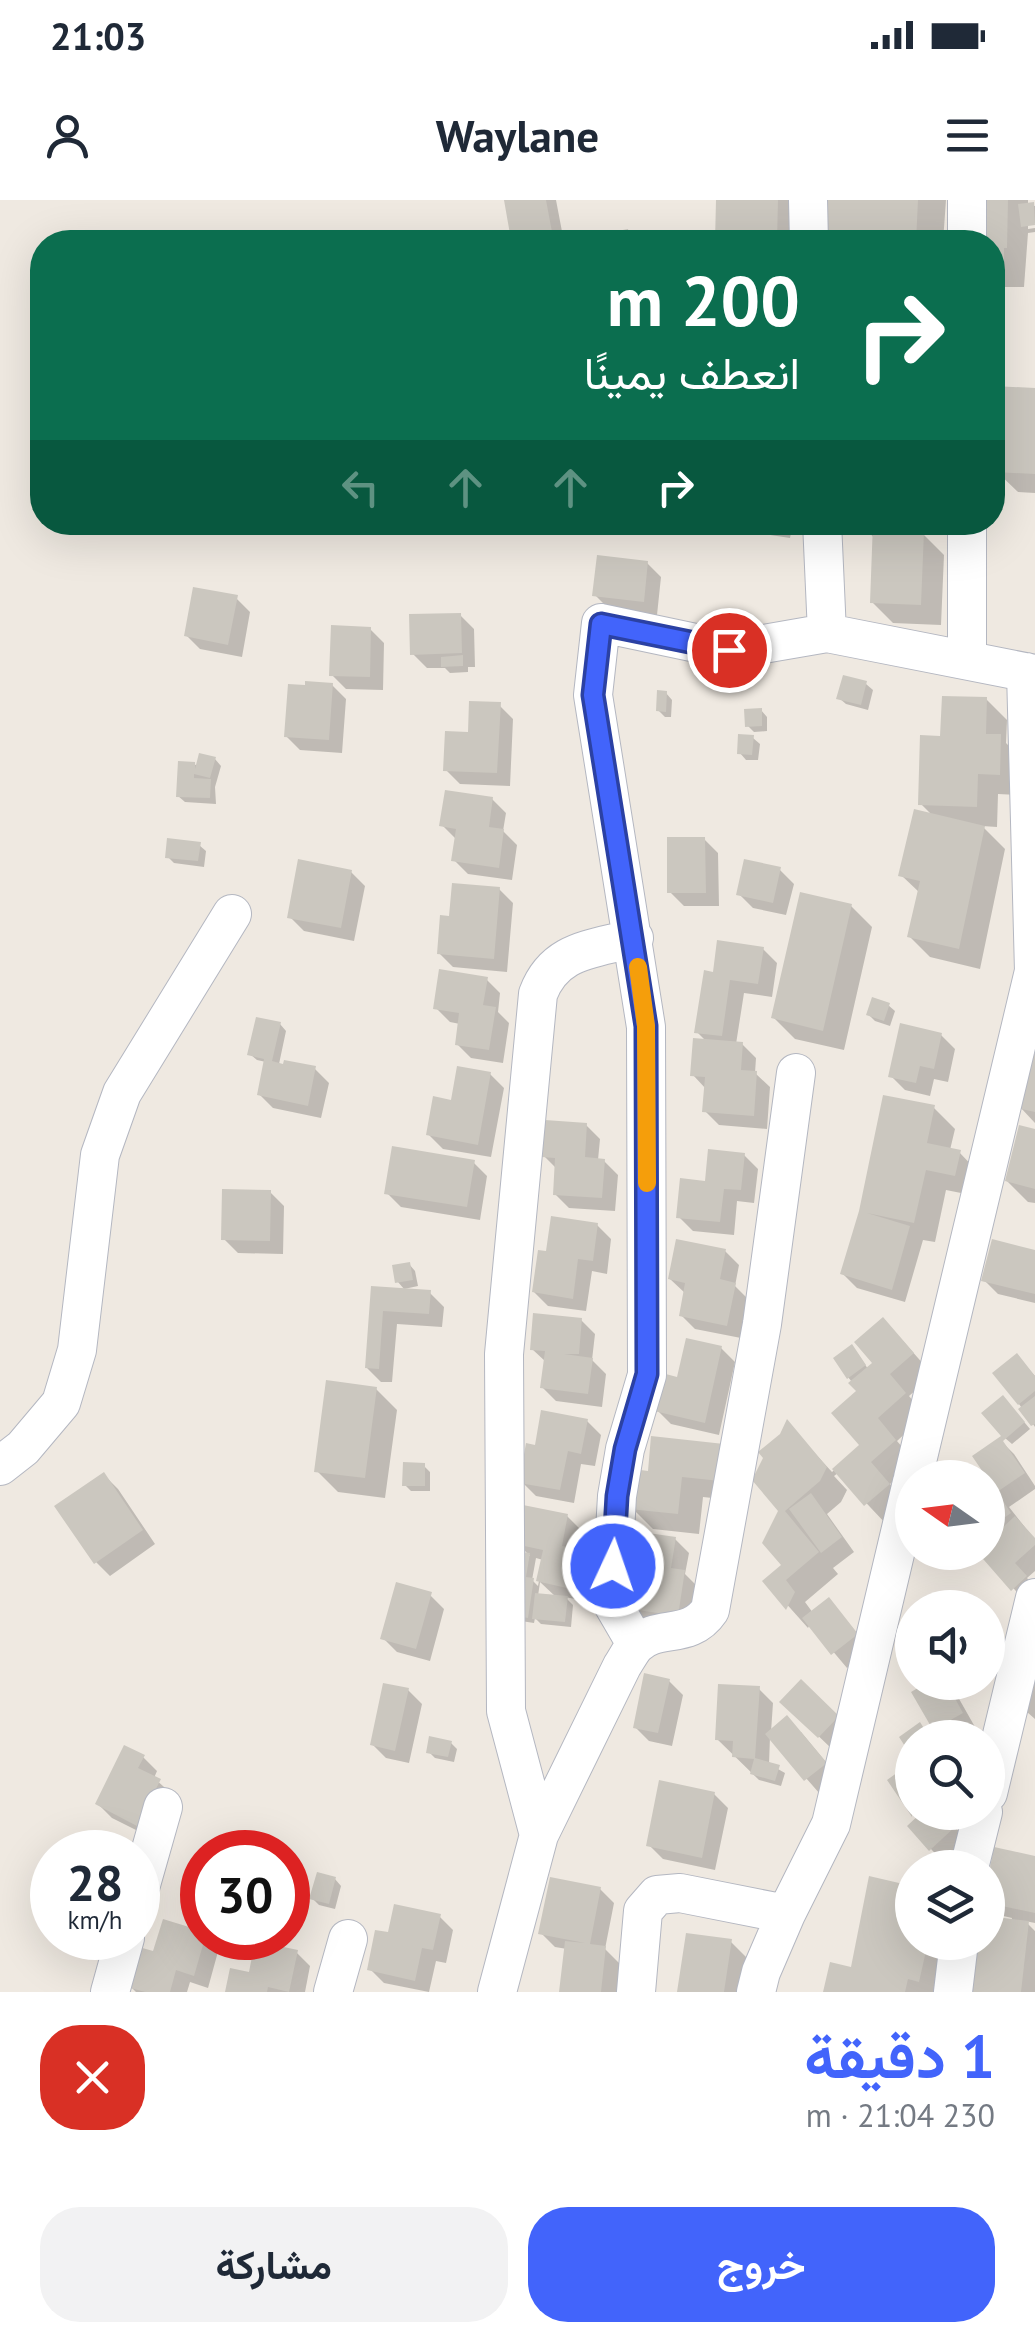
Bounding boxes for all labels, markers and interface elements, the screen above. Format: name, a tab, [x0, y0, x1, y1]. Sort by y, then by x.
text: 21:03	[50, 11, 146, 60]
text: Waylane	[436, 106, 599, 164]
icon: person	[40, 108, 95, 163]
icon: menu	[940, 108, 995, 163]
text: 200 m	[607, 255, 800, 345]
icon: right	[835, 270, 965, 400]
text: انعطف يمينًا	[584, 343, 800, 401]
icon: left	[333, 460, 388, 515]
icon: ahead	[438, 460, 493, 515]
icon: ahead	[543, 460, 598, 515]
icon: right	[648, 460, 703, 515]
pin	[687, 608, 772, 693]
icon: arrive	[702, 623, 757, 678]
north arrow	[895, 1460, 1005, 1570]
map controls	[895, 1460, 1005, 1960]
position arrow	[561, 1514, 665, 1618]
button: sound	[895, 1590, 1005, 1700]
button: search	[895, 1720, 1005, 1830]
speed limit sign: 30	[180, 1830, 310, 1960]
text: 28	[67, 1850, 123, 1915]
button: layers	[895, 1850, 1005, 1960]
text: km/h	[68, 1904, 122, 1936]
text: 1 دقيقة	[804, 2017, 995, 2095]
button: close	[40, 2025, 145, 2130]
text: 230 m · 21:04	[806, 2094, 995, 2136]
button: مشاركة	[40, 2207, 508, 2322]
button: خروج	[528, 2207, 995, 2322]

